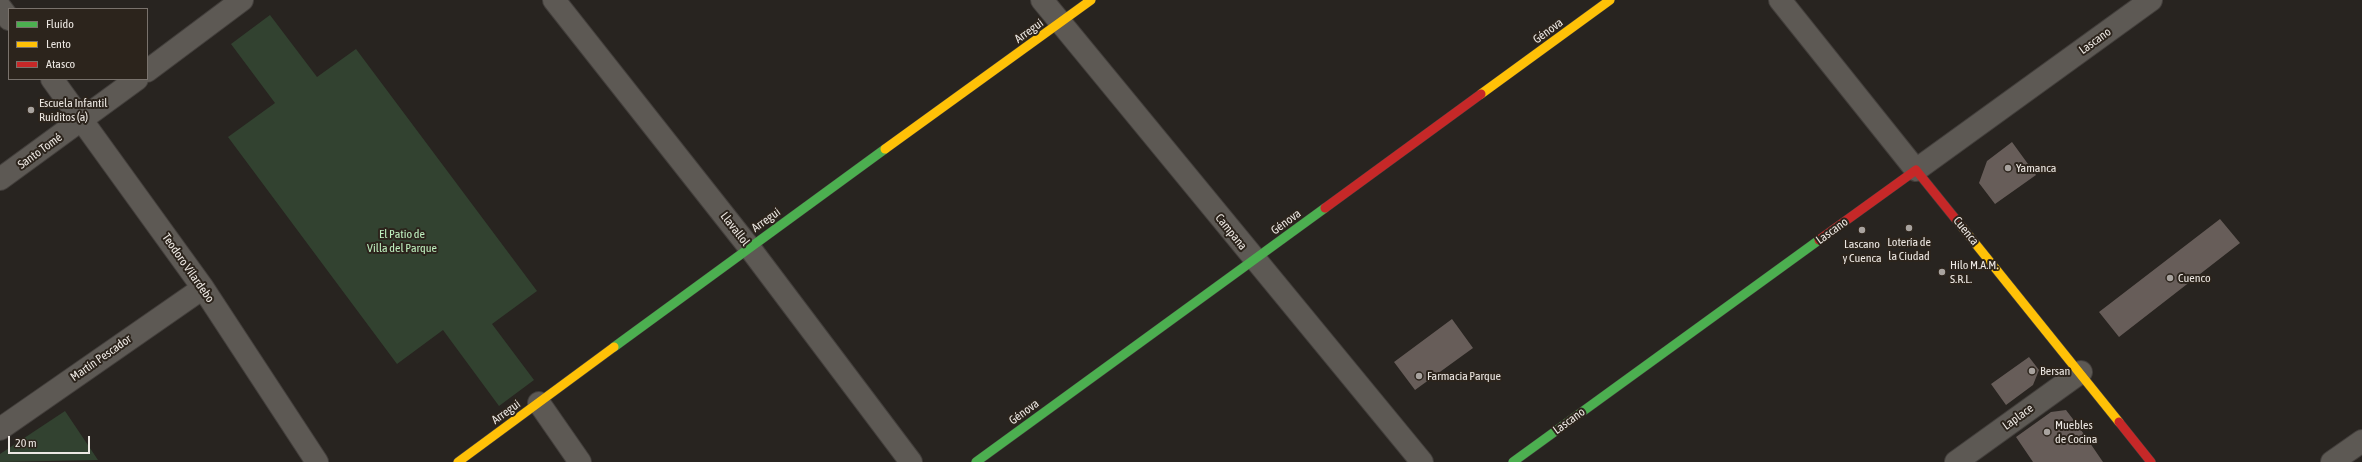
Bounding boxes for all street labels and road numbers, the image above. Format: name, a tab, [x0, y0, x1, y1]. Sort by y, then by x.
street label: Génova	[1530, 15, 1566, 47]
street label: Arregui	[1012, 16, 1046, 46]
street label: Lascano	[2076, 25, 2114, 57]
street label: Santo Tomé	[15, 130, 65, 172]
street label: Arregui	[749, 205, 783, 235]
street label: Génova	[1268, 206, 1304, 238]
street label: Llavallol	[717, 209, 753, 249]
street label: Campana	[1212, 211, 1250, 253]
street label: Cuenca	[1950, 214, 1982, 248]
street label: Lascano	[1813, 215, 1851, 247]
street label: Teodoro Vilardebo	[159, 231, 217, 305]
street label: Martín Pescador	[68, 332, 134, 384]
street label: Génova	[1006, 396, 1042, 428]
street label: Arregui	[489, 397, 523, 427]
street label: Laplace	[2000, 401, 2036, 433]
street label: Lascano	[1550, 405, 1588, 437]

